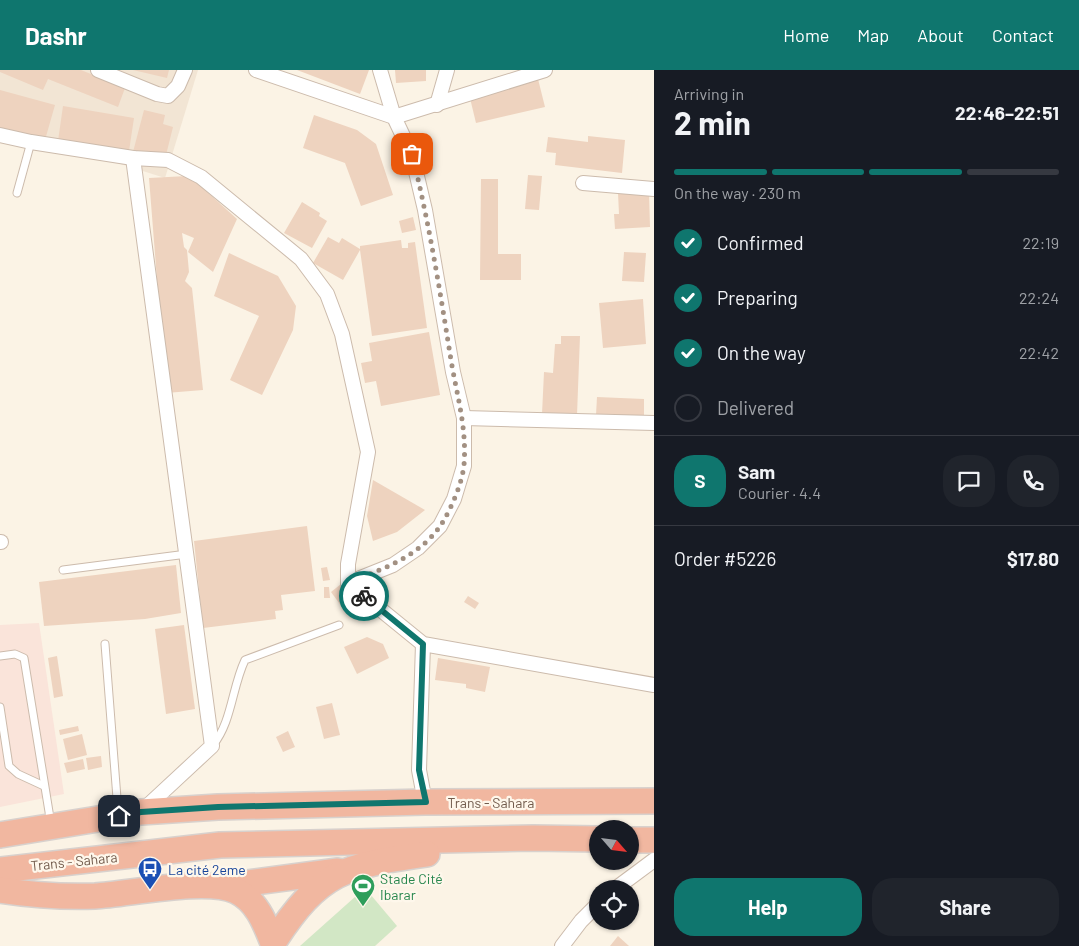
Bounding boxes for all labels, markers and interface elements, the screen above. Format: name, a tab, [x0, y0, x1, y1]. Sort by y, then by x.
text: Dashr	[25, 21, 87, 50]
text: Home	[783, 24, 829, 46]
text: Map	[857, 24, 889, 46]
text: About	[917, 24, 964, 46]
text: Contact	[992, 24, 1054, 46]
text: Arriving in	[674, 84, 744, 103]
text: 22:46–22:51	[955, 101, 1059, 124]
text: 2 min	[674, 103, 751, 141]
pin	[391, 133, 433, 175]
icon: bag	[398, 140, 426, 168]
text: On the way · 230 m	[674, 183, 801, 202]
icon: check	[674, 229, 702, 257]
text: Confirmed	[717, 231, 804, 254]
text: 22:19	[1022, 233, 1059, 252]
icon: check	[674, 284, 702, 312]
text: Preparing	[717, 286, 798, 309]
text: 22:24	[1019, 288, 1059, 307]
icon: check	[674, 339, 702, 367]
text: On the way	[717, 341, 806, 364]
text: 22:42	[1019, 343, 1059, 362]
text: Delivered	[717, 396, 794, 419]
button: chat	[943, 455, 995, 507]
button: phone	[1007, 455, 1059, 507]
text: Sam	[738, 460, 775, 483]
text: S	[694, 469, 706, 492]
text: Courier · 4.4	[738, 483, 821, 502]
text: Order #5226	[674, 547, 776, 570]
text: $17.80	[1007, 547, 1059, 570]
courier	[339, 571, 389, 621]
icon: bike	[350, 582, 378, 610]
street label: Trans - Sahara	[447, 794, 535, 811]
pin	[98, 795, 140, 837]
icon: home	[105, 802, 133, 830]
north arrow	[589, 820, 639, 870]
map controls	[589, 820, 639, 930]
street label: Trans - Sahara	[30, 848, 118, 874]
bus stop icon: La cité 2eme	[137, 856, 163, 890]
place label: La cité 2eme	[168, 861, 246, 878]
place label: Stade Cité Ibarar	[380, 870, 443, 903]
sports icon: Stade Cité Ibarar	[350, 873, 376, 907]
button: Help	[674, 878, 862, 936]
button: Share	[872, 878, 1059, 936]
button: locate	[589, 880, 639, 930]

